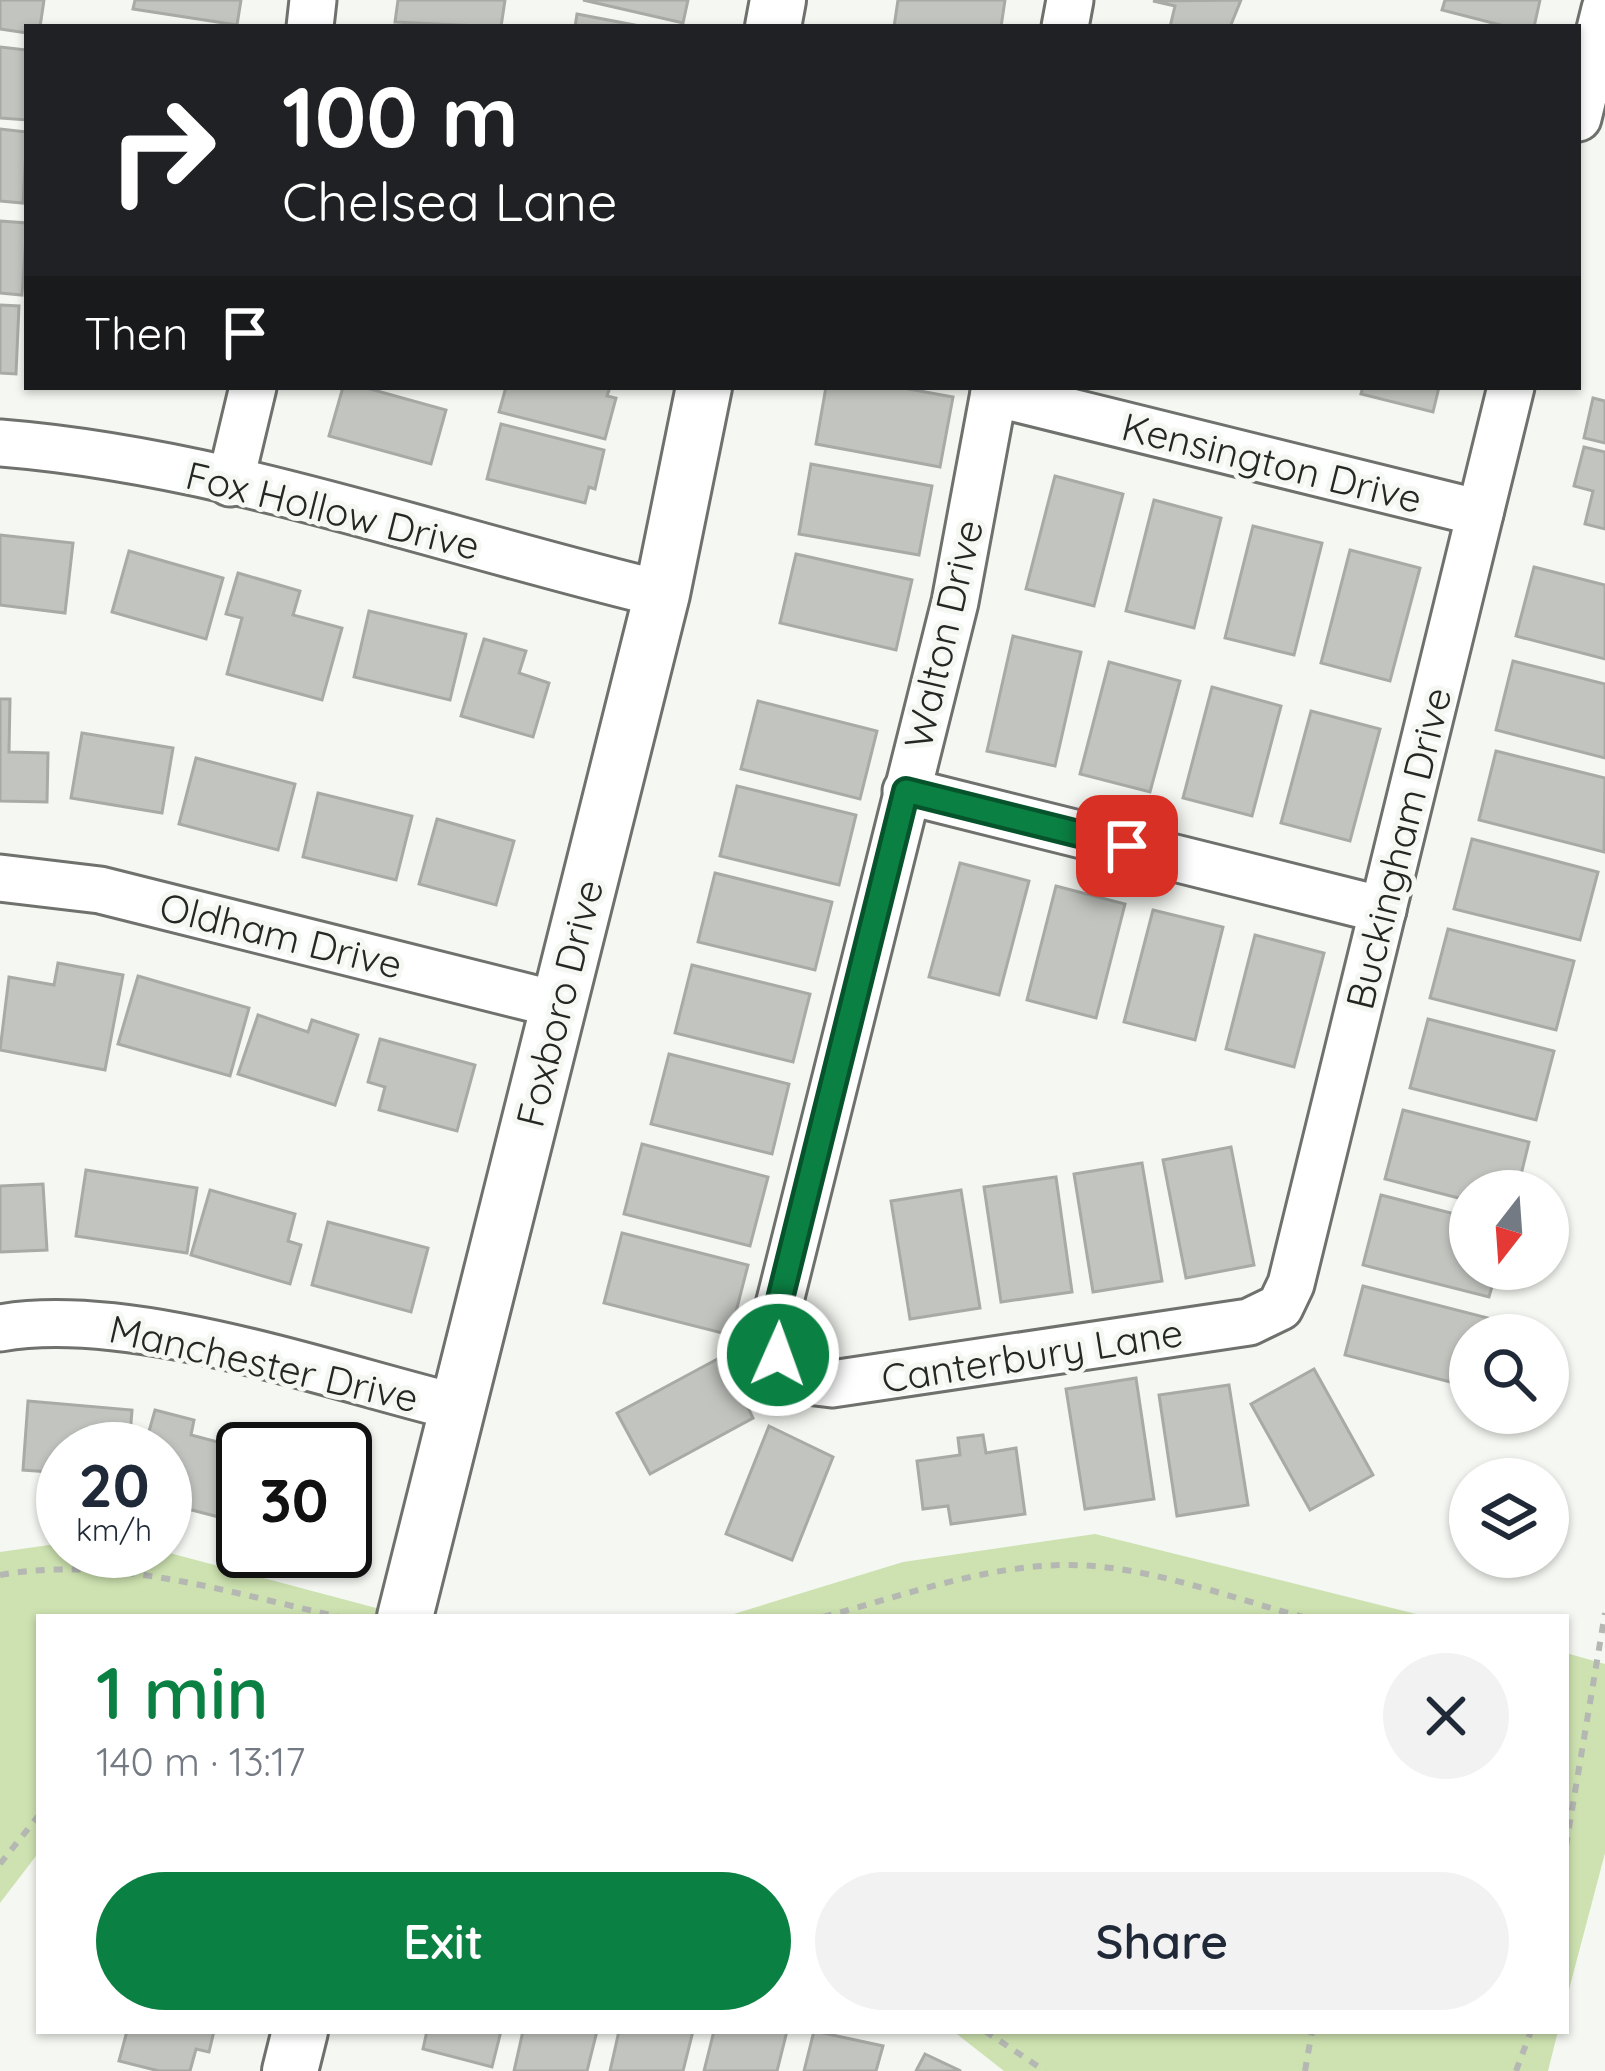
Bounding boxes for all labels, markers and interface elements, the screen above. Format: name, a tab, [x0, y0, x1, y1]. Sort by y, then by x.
text: 100 m	[282, 63, 519, 168]
icon: right	[84, 72, 240, 228]
text: Chelsea Lane	[282, 167, 618, 235]
icon: arrive	[212, 300, 278, 366]
text: Then	[84, 305, 188, 361]
street label: Kensington Drive	[1117, 401, 1427, 523]
street label: Fox Hollow Drive	[181, 450, 485, 570]
street label: Walton Drive	[893, 515, 993, 753]
street label: Buckingham Drive	[1334, 682, 1462, 1014]
pin	[1076, 795, 1178, 897]
icon: arrive	[1094, 813, 1160, 879]
street label: Foxboro Drive	[505, 874, 613, 1132]
street label: Oldham Drive	[155, 881, 407, 989]
north arrow	[1449, 1170, 1569, 1290]
map controls	[1449, 1170, 1569, 1578]
position arrow	[715, 1292, 841, 1418]
street label: Manchester Drive	[105, 1304, 423, 1422]
street label: Canterbury Lane	[878, 1307, 1186, 1403]
button: search	[1449, 1314, 1569, 1434]
speed limit sign: 30	[216, 1422, 372, 1578]
text: 20	[79, 1447, 149, 1522]
button: layers	[1449, 1458, 1569, 1578]
text: km/h	[76, 1511, 152, 1549]
text: 1 min	[96, 1647, 269, 1737]
button: close	[1383, 1653, 1509, 1779]
text: 140 m · 13:17	[96, 1737, 305, 1786]
button: Exit	[96, 1872, 791, 2010]
button: Share	[815, 1872, 1509, 2010]

